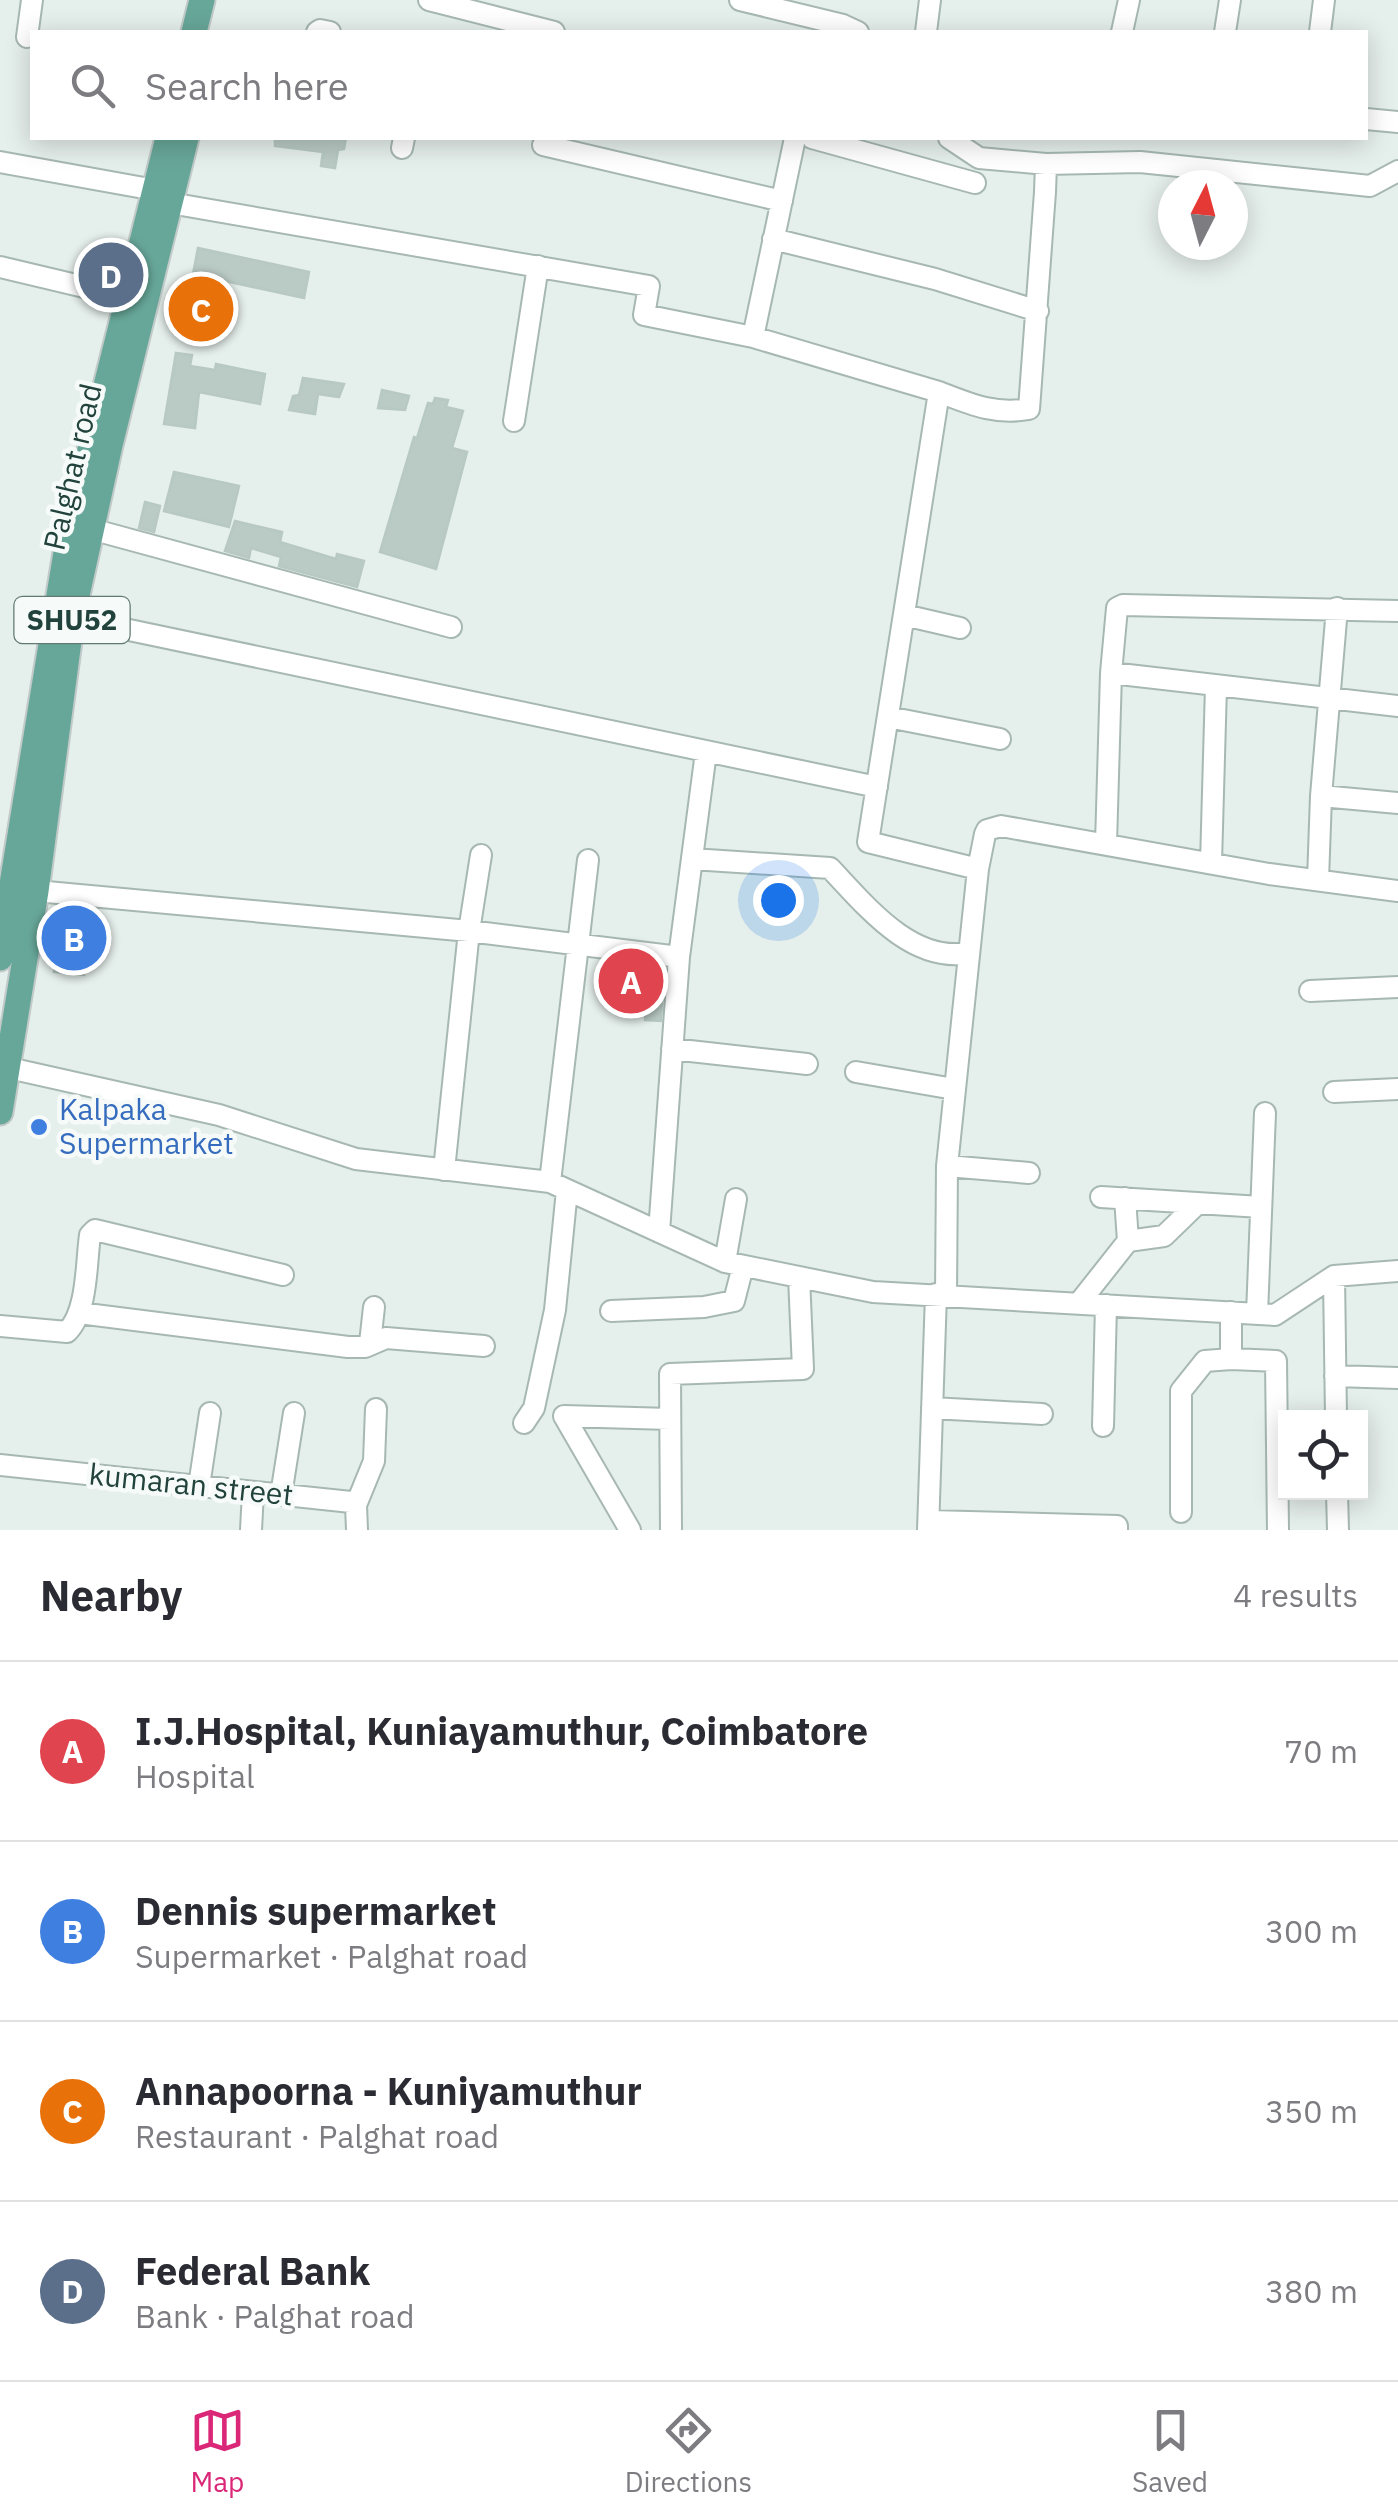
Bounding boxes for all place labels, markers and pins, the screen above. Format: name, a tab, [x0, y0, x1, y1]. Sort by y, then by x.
pin: D	[78, 238, 144, 312]
pin: C	[168, 272, 234, 346]
pin: B	[42, 900, 106, 976]
pin: A	[598, 944, 664, 1018]
place label: Kalpaka Supermarket	[59, 1089, 234, 1162]
marker: Kalpaka Supermarket	[28, 1116, 50, 1138]

